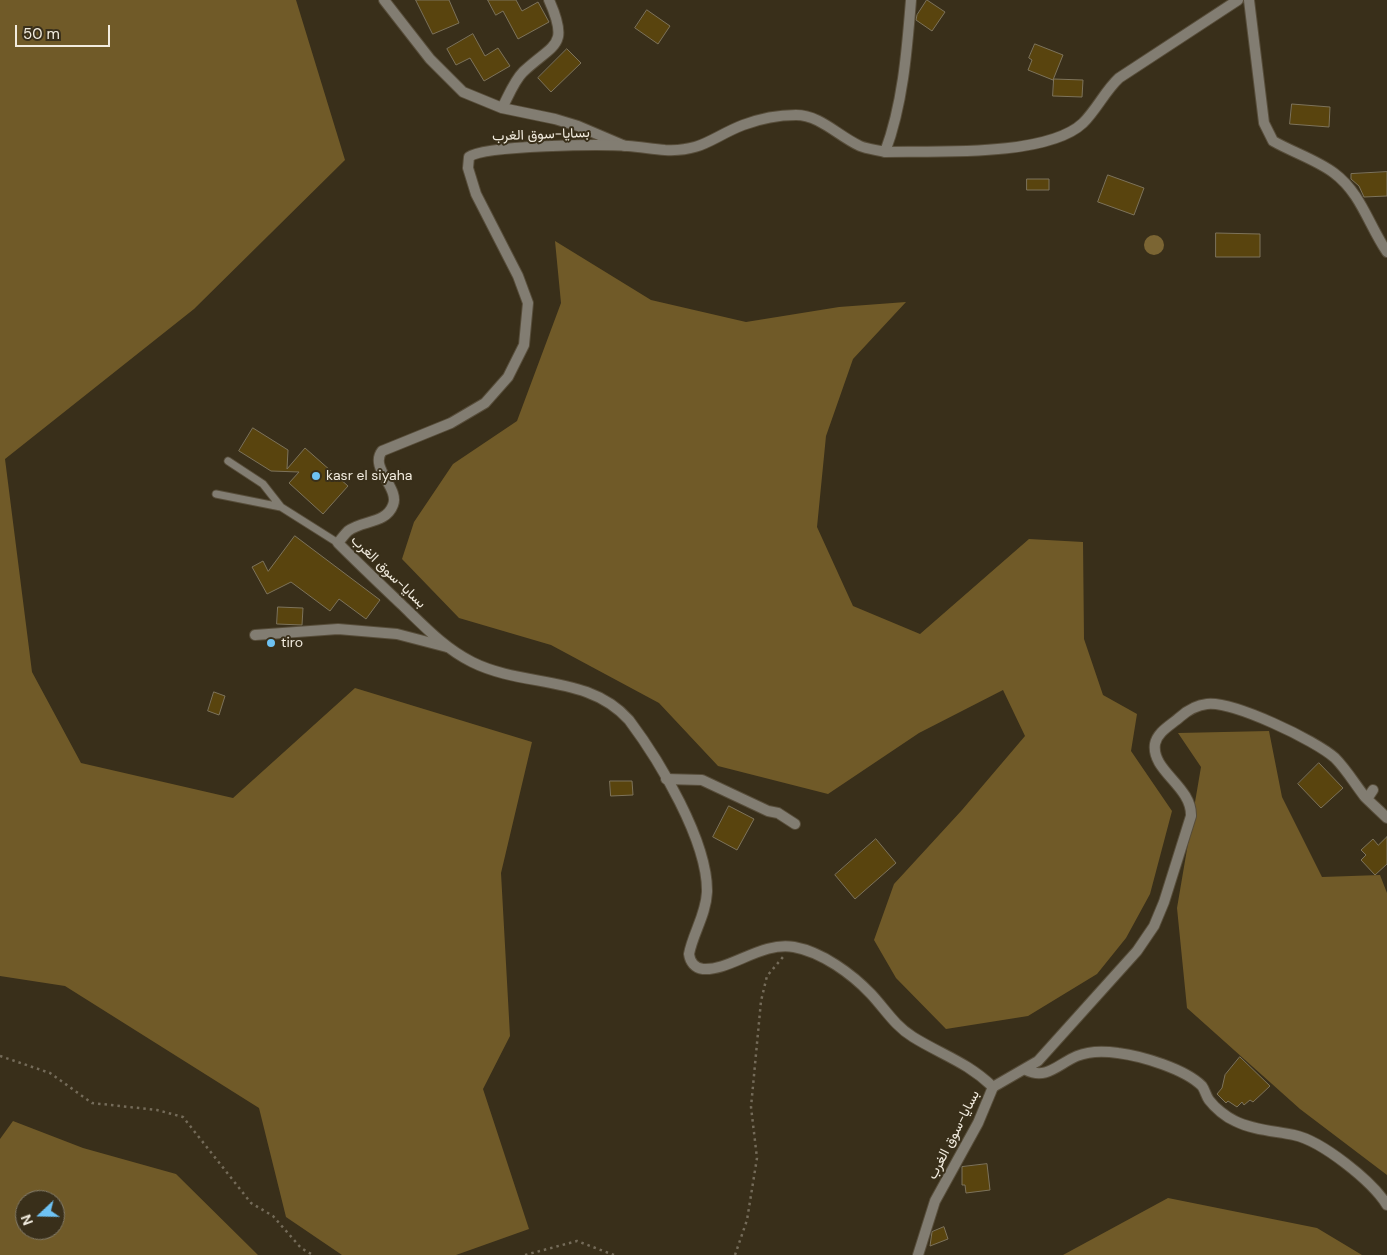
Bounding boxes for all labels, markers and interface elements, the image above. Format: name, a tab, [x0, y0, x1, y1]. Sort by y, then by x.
scale bar	[18, 15, 112, 47]
text: 50 m	[23, 24, 60, 44]
street label: بسايا-سوق الغرب	[492, 125, 590, 145]
place label: kasr el siyaha	[326, 468, 412, 484]
marker: kasr el siyaha	[310, 470, 322, 482]
street label: بسايا-سوق الغرب	[347, 532, 429, 612]
place label: tiro	[281, 635, 303, 651]
marker: tiro	[265, 637, 277, 649]
street label: بسايا-سوق الغرب	[924, 1088, 984, 1182]
north arrow	[15, 1190, 65, 1240]
text: N	[17, 1212, 37, 1228]

